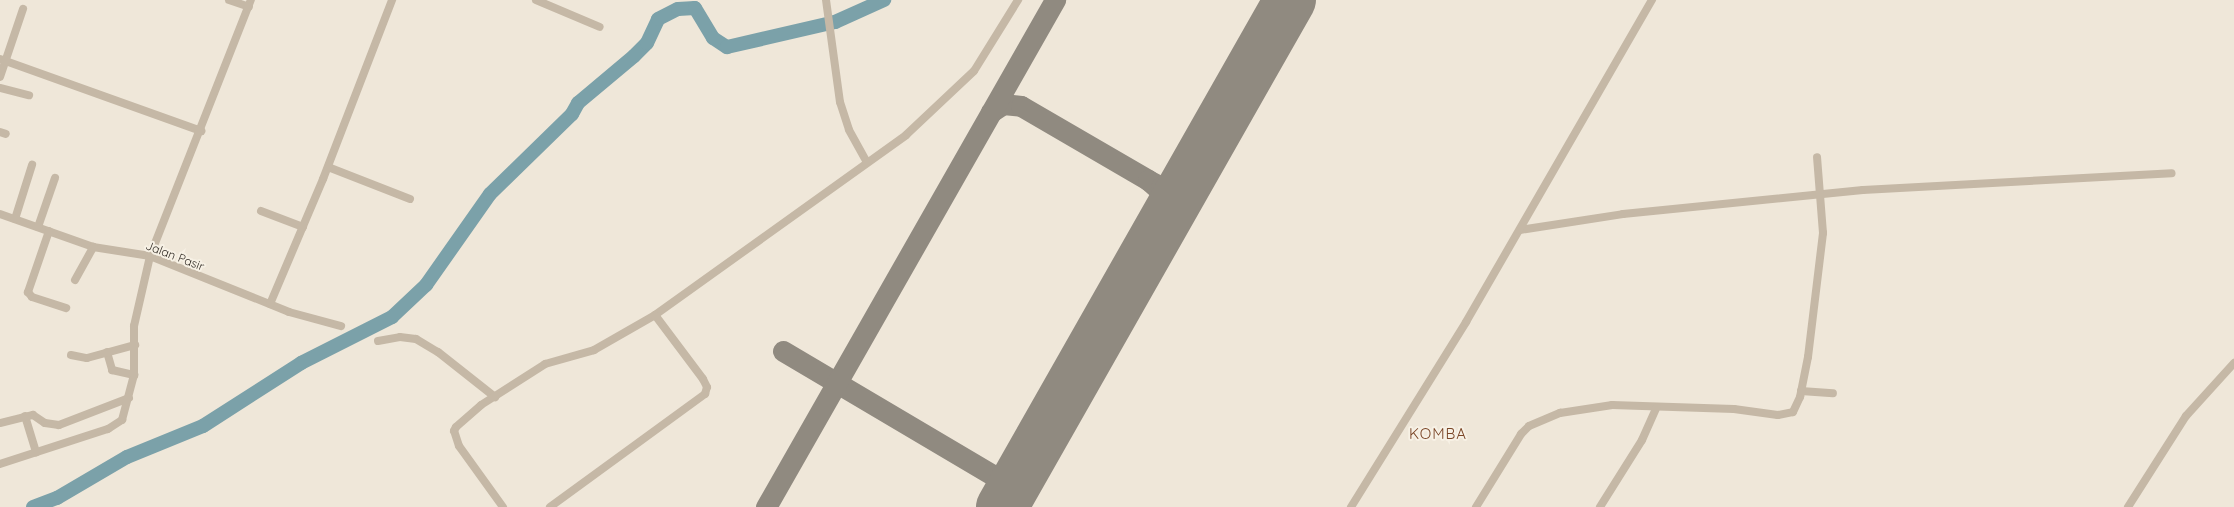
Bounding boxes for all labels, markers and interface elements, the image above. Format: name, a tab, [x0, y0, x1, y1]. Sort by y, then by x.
street label: Jalan Pasir	[144, 238, 206, 274]
district label: KOMBA	[1408, 425, 1468, 443]

